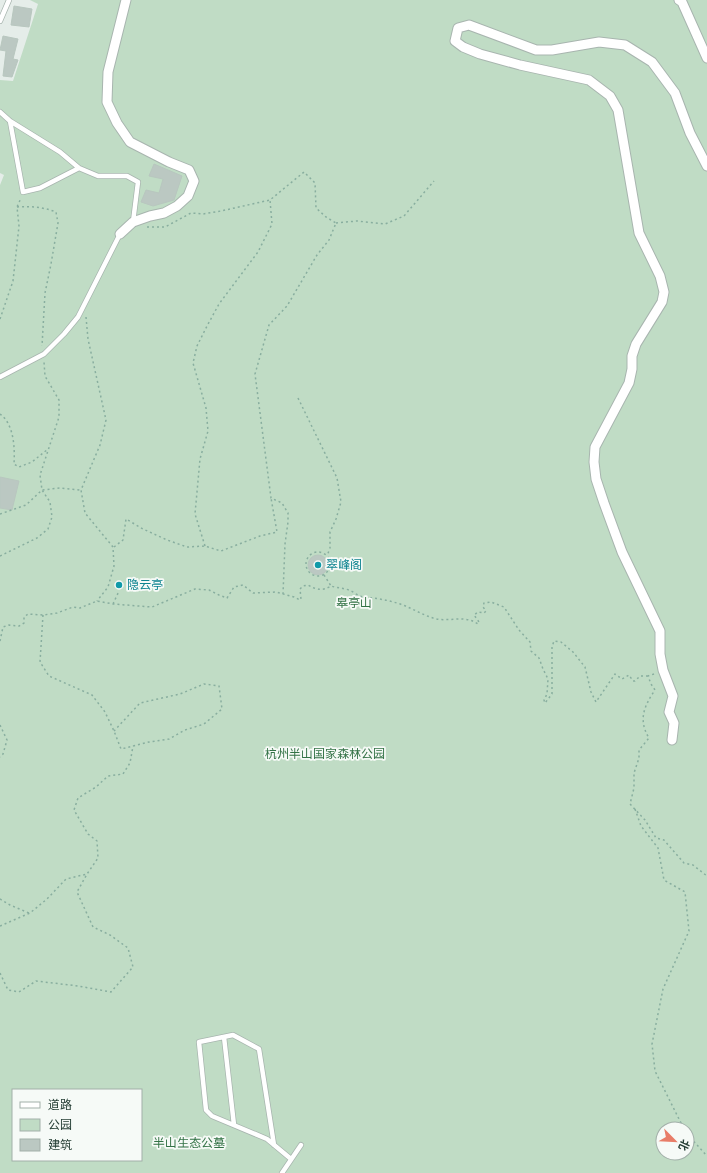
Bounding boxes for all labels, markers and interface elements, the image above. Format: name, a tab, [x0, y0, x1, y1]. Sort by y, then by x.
place label: 翠峰阁	[326, 558, 362, 572]
marker: 翠峰阁	[313, 560, 323, 570]
place label: 隐云亭	[127, 578, 163, 592]
marker: 隐云亭	[114, 580, 124, 590]
park label: 皋亭山	[336, 596, 372, 610]
park label: 杭州半山国家森林公园	[265, 747, 385, 761]
legend	[12, 1089, 142, 1161]
text: 道路	[48, 1098, 72, 1112]
text: 公园	[48, 1118, 72, 1132]
north arrow	[655, 1121, 695, 1161]
park label: 半山生态公墓	[153, 1136, 225, 1150]
text: 建筑	[48, 1138, 72, 1152]
text: 北	[676, 1138, 692, 1153]

